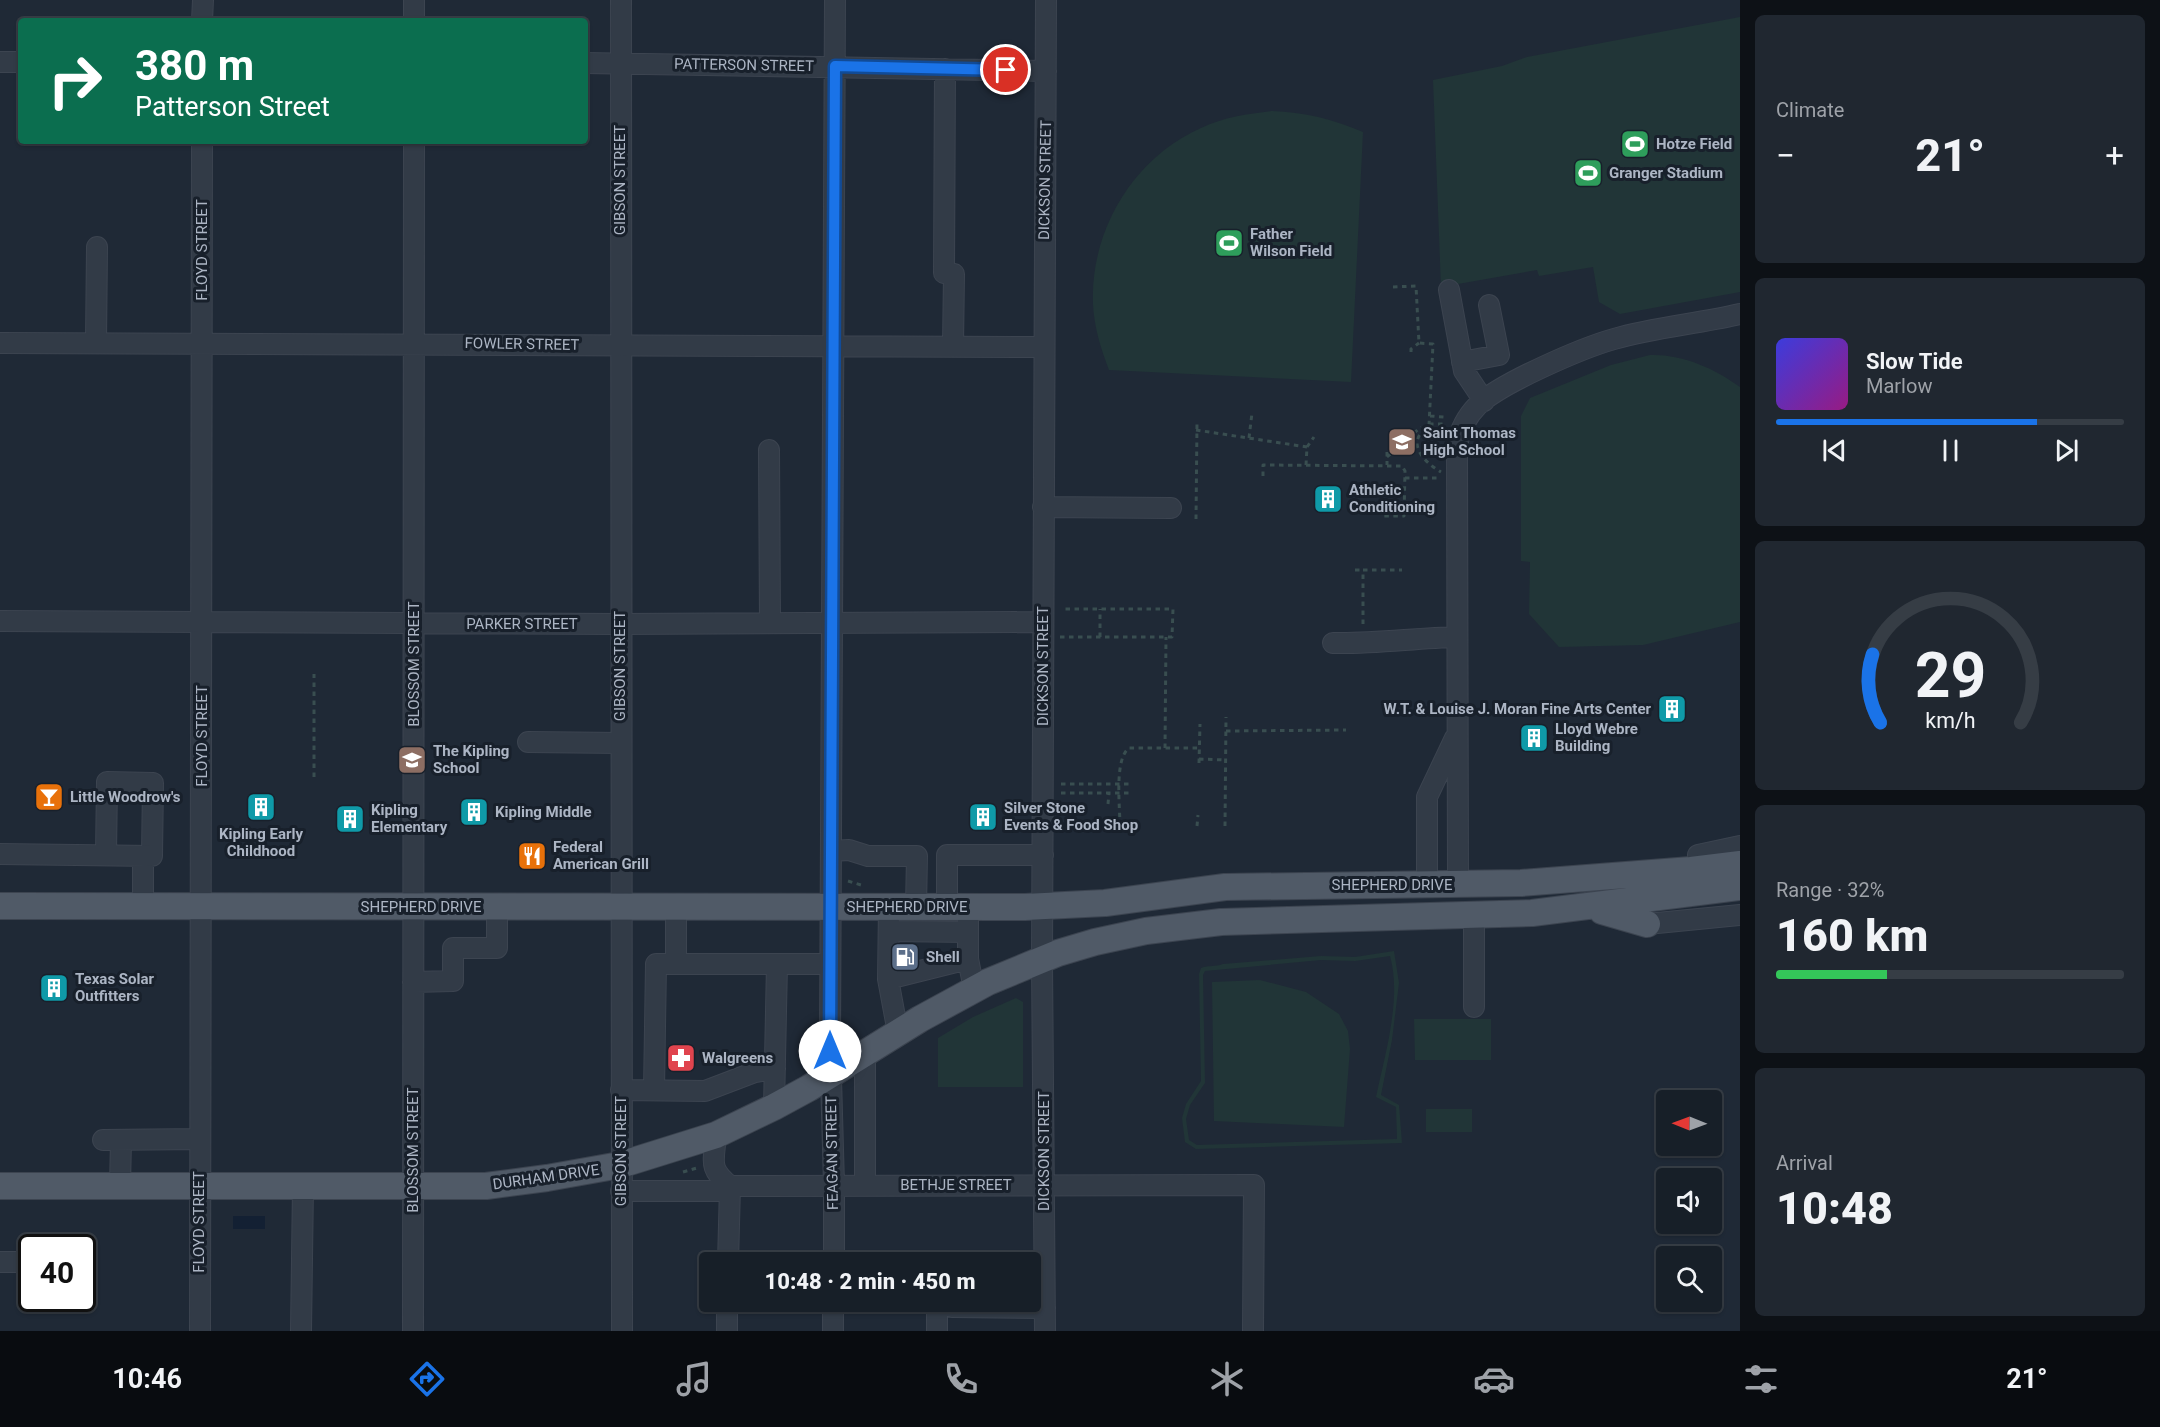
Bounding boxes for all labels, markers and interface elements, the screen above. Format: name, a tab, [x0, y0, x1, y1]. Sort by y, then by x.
text: 380 m	[135, 41, 254, 90]
icon: right	[36, 42, 114, 120]
pin	[980, 44, 1031, 95]
icon: arrive	[989, 53, 1022, 86]
street label: PATTERSON STREET	[674, 55, 814, 75]
text: Patterson Street	[135, 91, 330, 123]
text: Climate	[1776, 98, 1844, 122]
street label: DICKSON STREET	[1035, 120, 1055, 240]
street label: GIBSON STREET	[611, 125, 629, 235]
sports icon: Hotze Field	[1619, 128, 1651, 160]
text: 21°	[1915, 129, 1985, 182]
place label: Hotze Field	[1656, 135, 1732, 153]
text: −	[1776, 136, 1795, 175]
text: +	[2105, 136, 2124, 175]
sports icon: Granger Stadium	[1572, 157, 1604, 189]
place label: Granger Stadium	[1609, 164, 1723, 182]
street label: FLOYD STREET	[193, 199, 211, 301]
place label: Father Wilson Field	[1250, 225, 1332, 260]
sports icon: Father Wilson Field	[1213, 227, 1245, 259]
street label: FOWLER STREET	[464, 334, 580, 354]
text: Slow Tide	[1866, 349, 1963, 374]
text: Marlow	[1866, 374, 1932, 398]
place label: Saint Thomas High School	[1423, 424, 1516, 459]
school or university icon: Saint Thomas High School	[1386, 426, 1418, 458]
icon: previous	[1818, 434, 1851, 467]
icon: pause	[1934, 434, 1967, 467]
icon: next	[2050, 434, 2083, 467]
place label: Athletic Conditioning	[1349, 481, 1435, 516]
building icon: Athletic Conditioning	[1312, 483, 1344, 515]
street label: BLOSSOM STREET	[405, 601, 423, 727]
street label: DICKSON STREET	[1034, 606, 1052, 726]
street label: GIBSON STREET	[611, 611, 629, 721]
street label: PARKER STREET	[466, 615, 578, 633]
text: 29	[1914, 639, 1986, 712]
street label: FLOYD STREET	[193, 685, 211, 787]
building icon: W.T. & Louise J. Moran Fine Arts Center	[1656, 693, 1688, 725]
place label: W.T. & Louise J. Moran Fine Arts Center	[1384, 700, 1652, 718]
text: km/h	[1925, 708, 1975, 733]
place label: Lloyd Webre Building	[1555, 720, 1638, 755]
building icon: Lloyd Webre Building	[1518, 722, 1550, 754]
place label: The Kipling School	[433, 742, 509, 777]
school or university icon: The Kipling School	[396, 744, 428, 776]
bar icon: Little Woodrow's	[33, 781, 65, 813]
place label: Little Woodrow's	[70, 788, 181, 806]
building icon: Kipling Early Childhood	[245, 791, 277, 823]
building icon: Kipling Middle	[458, 796, 490, 828]
place label: Silver Stone Events & Food Shop	[1004, 799, 1138, 834]
place label: Kipling Elementary	[371, 801, 448, 836]
building icon: Silver Stone Events & Food Shop	[967, 801, 999, 833]
building icon: Kipling Elementary	[334, 803, 366, 835]
place label: Kipling Middle	[495, 803, 592, 821]
place label: Kipling Early Childhood	[219, 825, 303, 860]
place label: Federal American Grill	[553, 838, 649, 873]
restaurant icon: Federal American Grill	[516, 840, 548, 872]
street label: SHEPHERD DRIVE	[1332, 876, 1453, 894]
text: Range · 32%	[1776, 878, 1884, 902]
street label: SHEPHERD DRIVE	[361, 898, 482, 916]
street label: SHEPHERD DRIVE	[847, 898, 968, 916]
text: 160 km	[1776, 909, 1928, 962]
fuel station icon: Shell	[889, 941, 921, 973]
place label: Shell	[926, 948, 960, 966]
place label: Texas Solar Outfitters	[75, 970, 155, 1005]
building icon: Texas Solar Outfitters	[38, 972, 70, 1004]
position arrow	[798, 1019, 862, 1083]
pharmacy icon: Walgreens	[665, 1042, 697, 1074]
place label: Walgreens	[702, 1049, 773, 1067]
street label: BLOSSOM STREET	[404, 1087, 422, 1213]
north arrow	[1656, 1090, 1722, 1156]
map controls	[1656, 1090, 1722, 1312]
street label: DICKSON STREET	[1035, 1091, 1053, 1211]
street label: GIBSON STREET	[612, 1096, 630, 1206]
street label: FEAGAN STREET	[822, 1096, 842, 1210]
text: Arrival	[1776, 1151, 1833, 1175]
street label: DURHAM DRIVE	[492, 1161, 601, 1193]
button: sound	[1656, 1168, 1722, 1234]
street label: FLOYD STREET	[190, 1171, 208, 1273]
street label: BETHJE STREET	[900, 1176, 1012, 1194]
text: 10:48	[1776, 1182, 1893, 1235]
speed limit sign: 40	[18, 1234, 96, 1312]
button: search	[1656, 1246, 1722, 1312]
text: 10:48 · 2 min · 450 m	[765, 1269, 975, 1294]
icon: directions	[406, 1358, 448, 1400]
icon: music	[673, 1358, 715, 1400]
icon: phone	[940, 1358, 982, 1400]
icon: climate	[1206, 1358, 1248, 1400]
icon: car	[1473, 1358, 1515, 1400]
icon: filters	[1740, 1358, 1782, 1400]
text: 10:46	[112, 1363, 182, 1395]
text: 21°	[2006, 1363, 2048, 1395]

